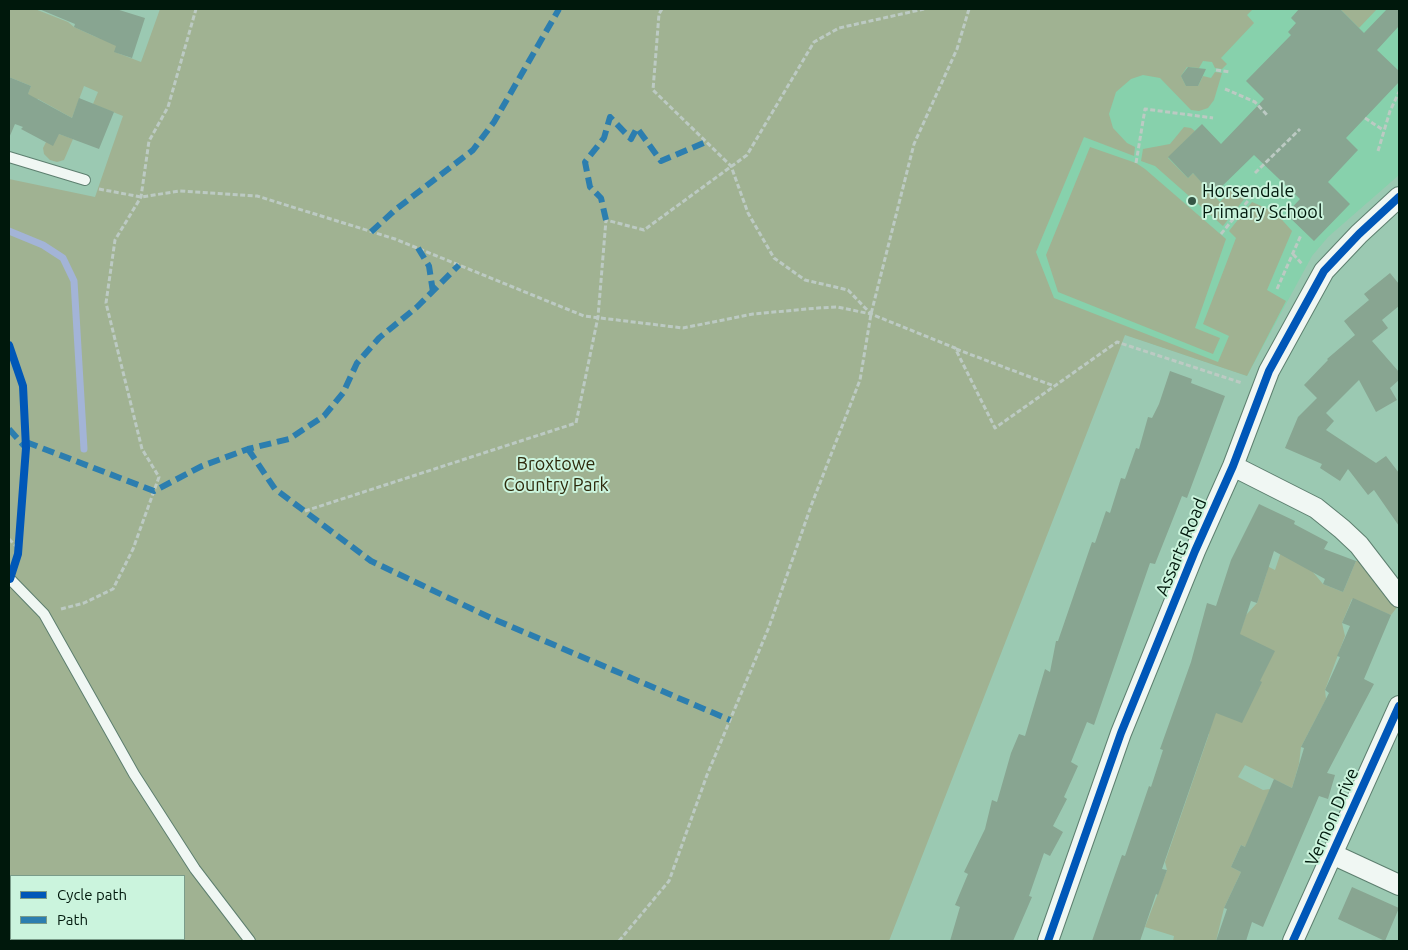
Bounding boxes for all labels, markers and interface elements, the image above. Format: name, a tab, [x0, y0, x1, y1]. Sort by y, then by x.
place label: Horsendale Primary School	[1202, 180, 1323, 222]
marker: Horsendale Primary School	[1186, 195, 1198, 207]
park label: Broxtowe Country Park	[504, 453, 608, 496]
street label: Assarts Road	[1151, 495, 1211, 599]
street label: Vernon Drive	[1301, 765, 1363, 869]
legend	[10, 875, 185, 940]
text: Cycle path	[57, 886, 127, 903]
text: Path	[57, 911, 88, 928]

